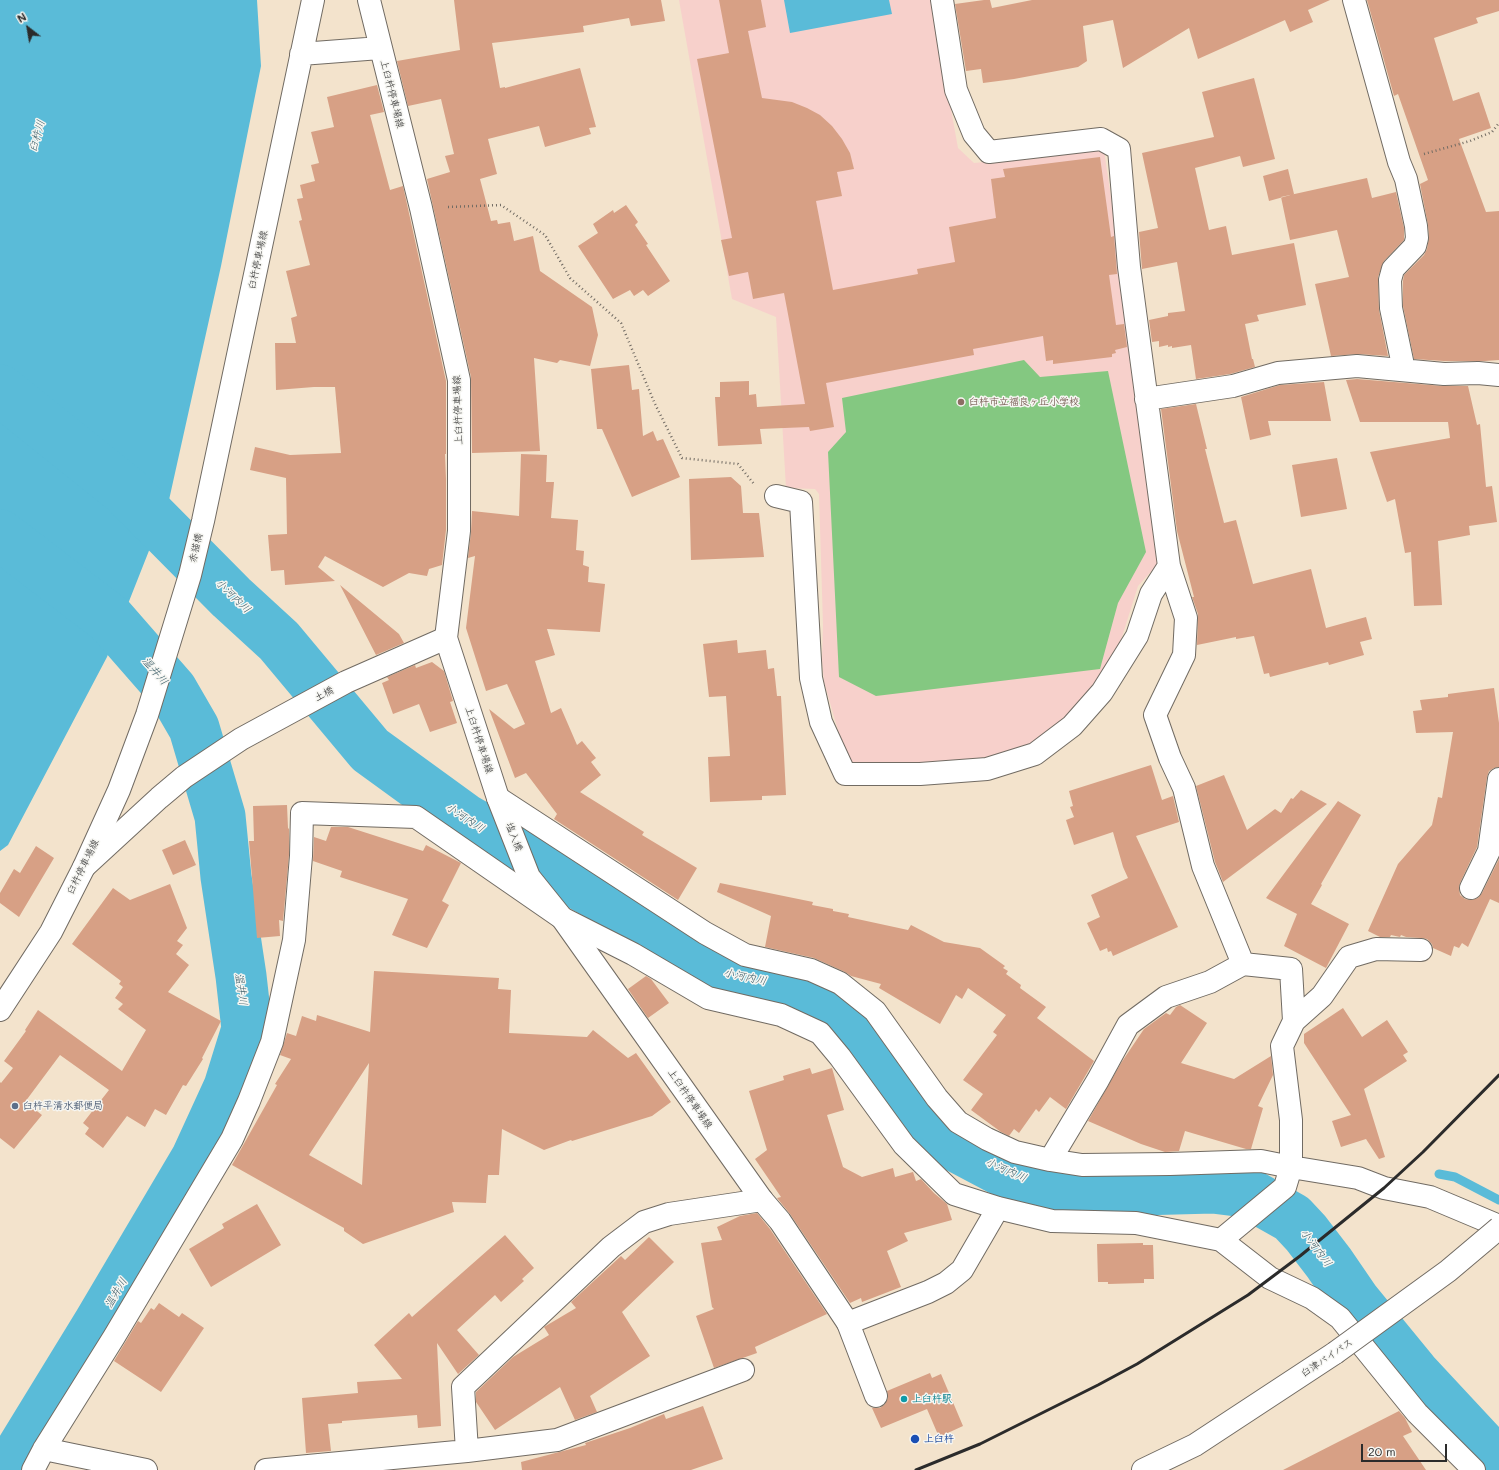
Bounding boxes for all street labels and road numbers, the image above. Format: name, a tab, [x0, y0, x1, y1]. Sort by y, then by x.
street label: 上臼杵停車場線	[378, 59, 406, 129]
street label: 臼杵停車場線	[246, 229, 270, 291]
street label: 上臼杵停車場線	[451, 375, 465, 445]
street label: 赤猫橋	[187, 532, 205, 564]
street label: 土橋	[312, 684, 336, 704]
street label: 上臼杵停車場線	[462, 705, 496, 775]
street label: 塩入橋	[503, 821, 525, 853]
street label: 臼杵停車場線	[64, 837, 102, 897]
street label: 上臼杵停車場線	[665, 1067, 715, 1131]
street label: 臼津バイパス	[1299, 1336, 1355, 1380]

